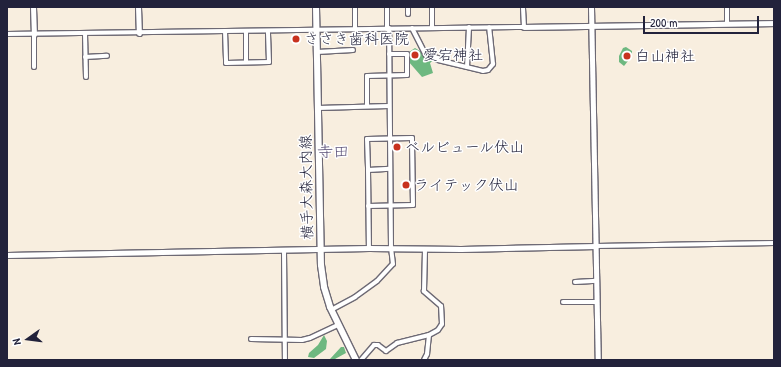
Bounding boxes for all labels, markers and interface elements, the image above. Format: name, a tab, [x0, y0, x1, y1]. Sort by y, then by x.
scale bar	[645, 8, 761, 34]
text: 200 m	[650, 14, 677, 31]
place label: ささき歯科医院	[304, 30, 409, 48]
marker: ささき歯科医院	[291, 34, 301, 44]
place label: 愛宕神社	[423, 46, 483, 64]
place label: 白山神社	[635, 47, 695, 65]
marker: 愛宕神社	[410, 50, 420, 60]
marker: 白山神社	[622, 51, 632, 61]
street label: 横手大森大内線	[296, 134, 316, 240]
place label: ベルビュール伏山	[405, 138, 525, 156]
district label: 寺田	[317, 141, 349, 161]
marker: ベルビュール伏山	[392, 142, 402, 152]
place label: ライテック伏山	[414, 176, 519, 194]
marker: ライテック伏山	[401, 180, 411, 190]
north arrow	[8, 319, 48, 359]
text: N	[9, 337, 24, 346]

